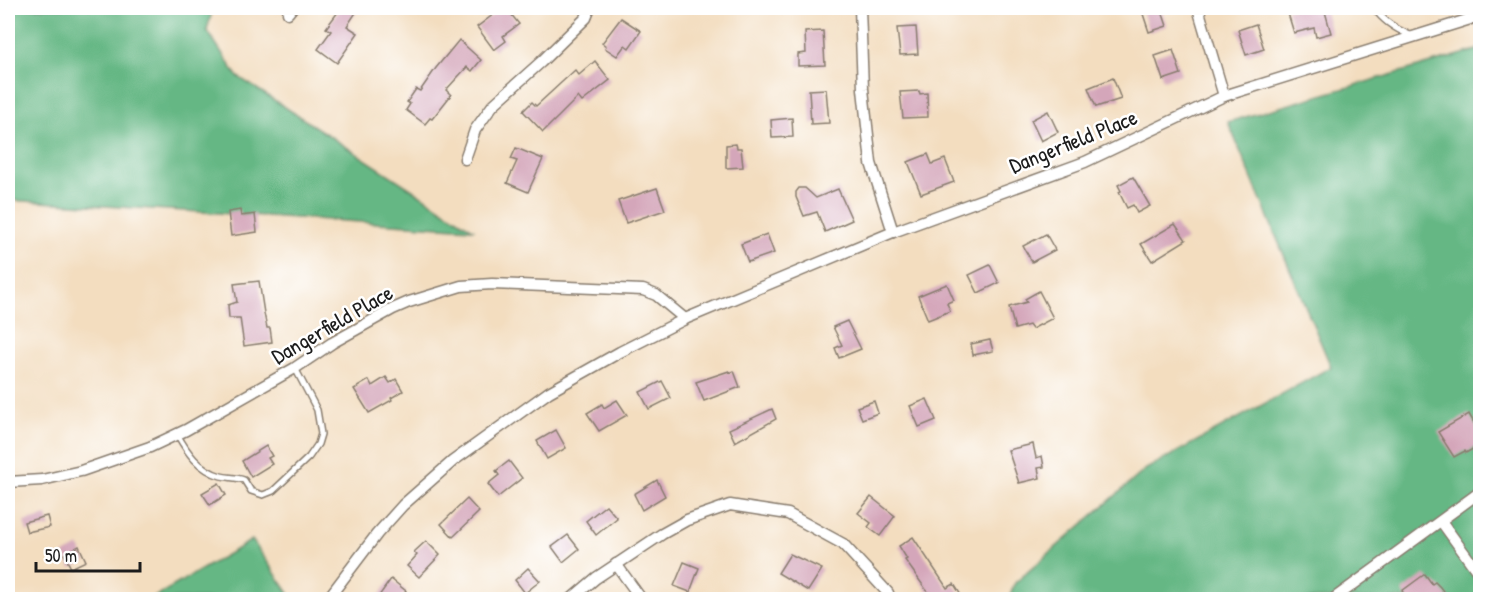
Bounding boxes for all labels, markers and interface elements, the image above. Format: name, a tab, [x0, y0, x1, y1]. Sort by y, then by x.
street label: Dangerfield Place	[1005, 102, 1142, 180]
street label: Dangerfield Place	[266, 277, 398, 371]
scale bar	[36, 535, 140, 573]
text: 50 m	[45, 543, 77, 568]

